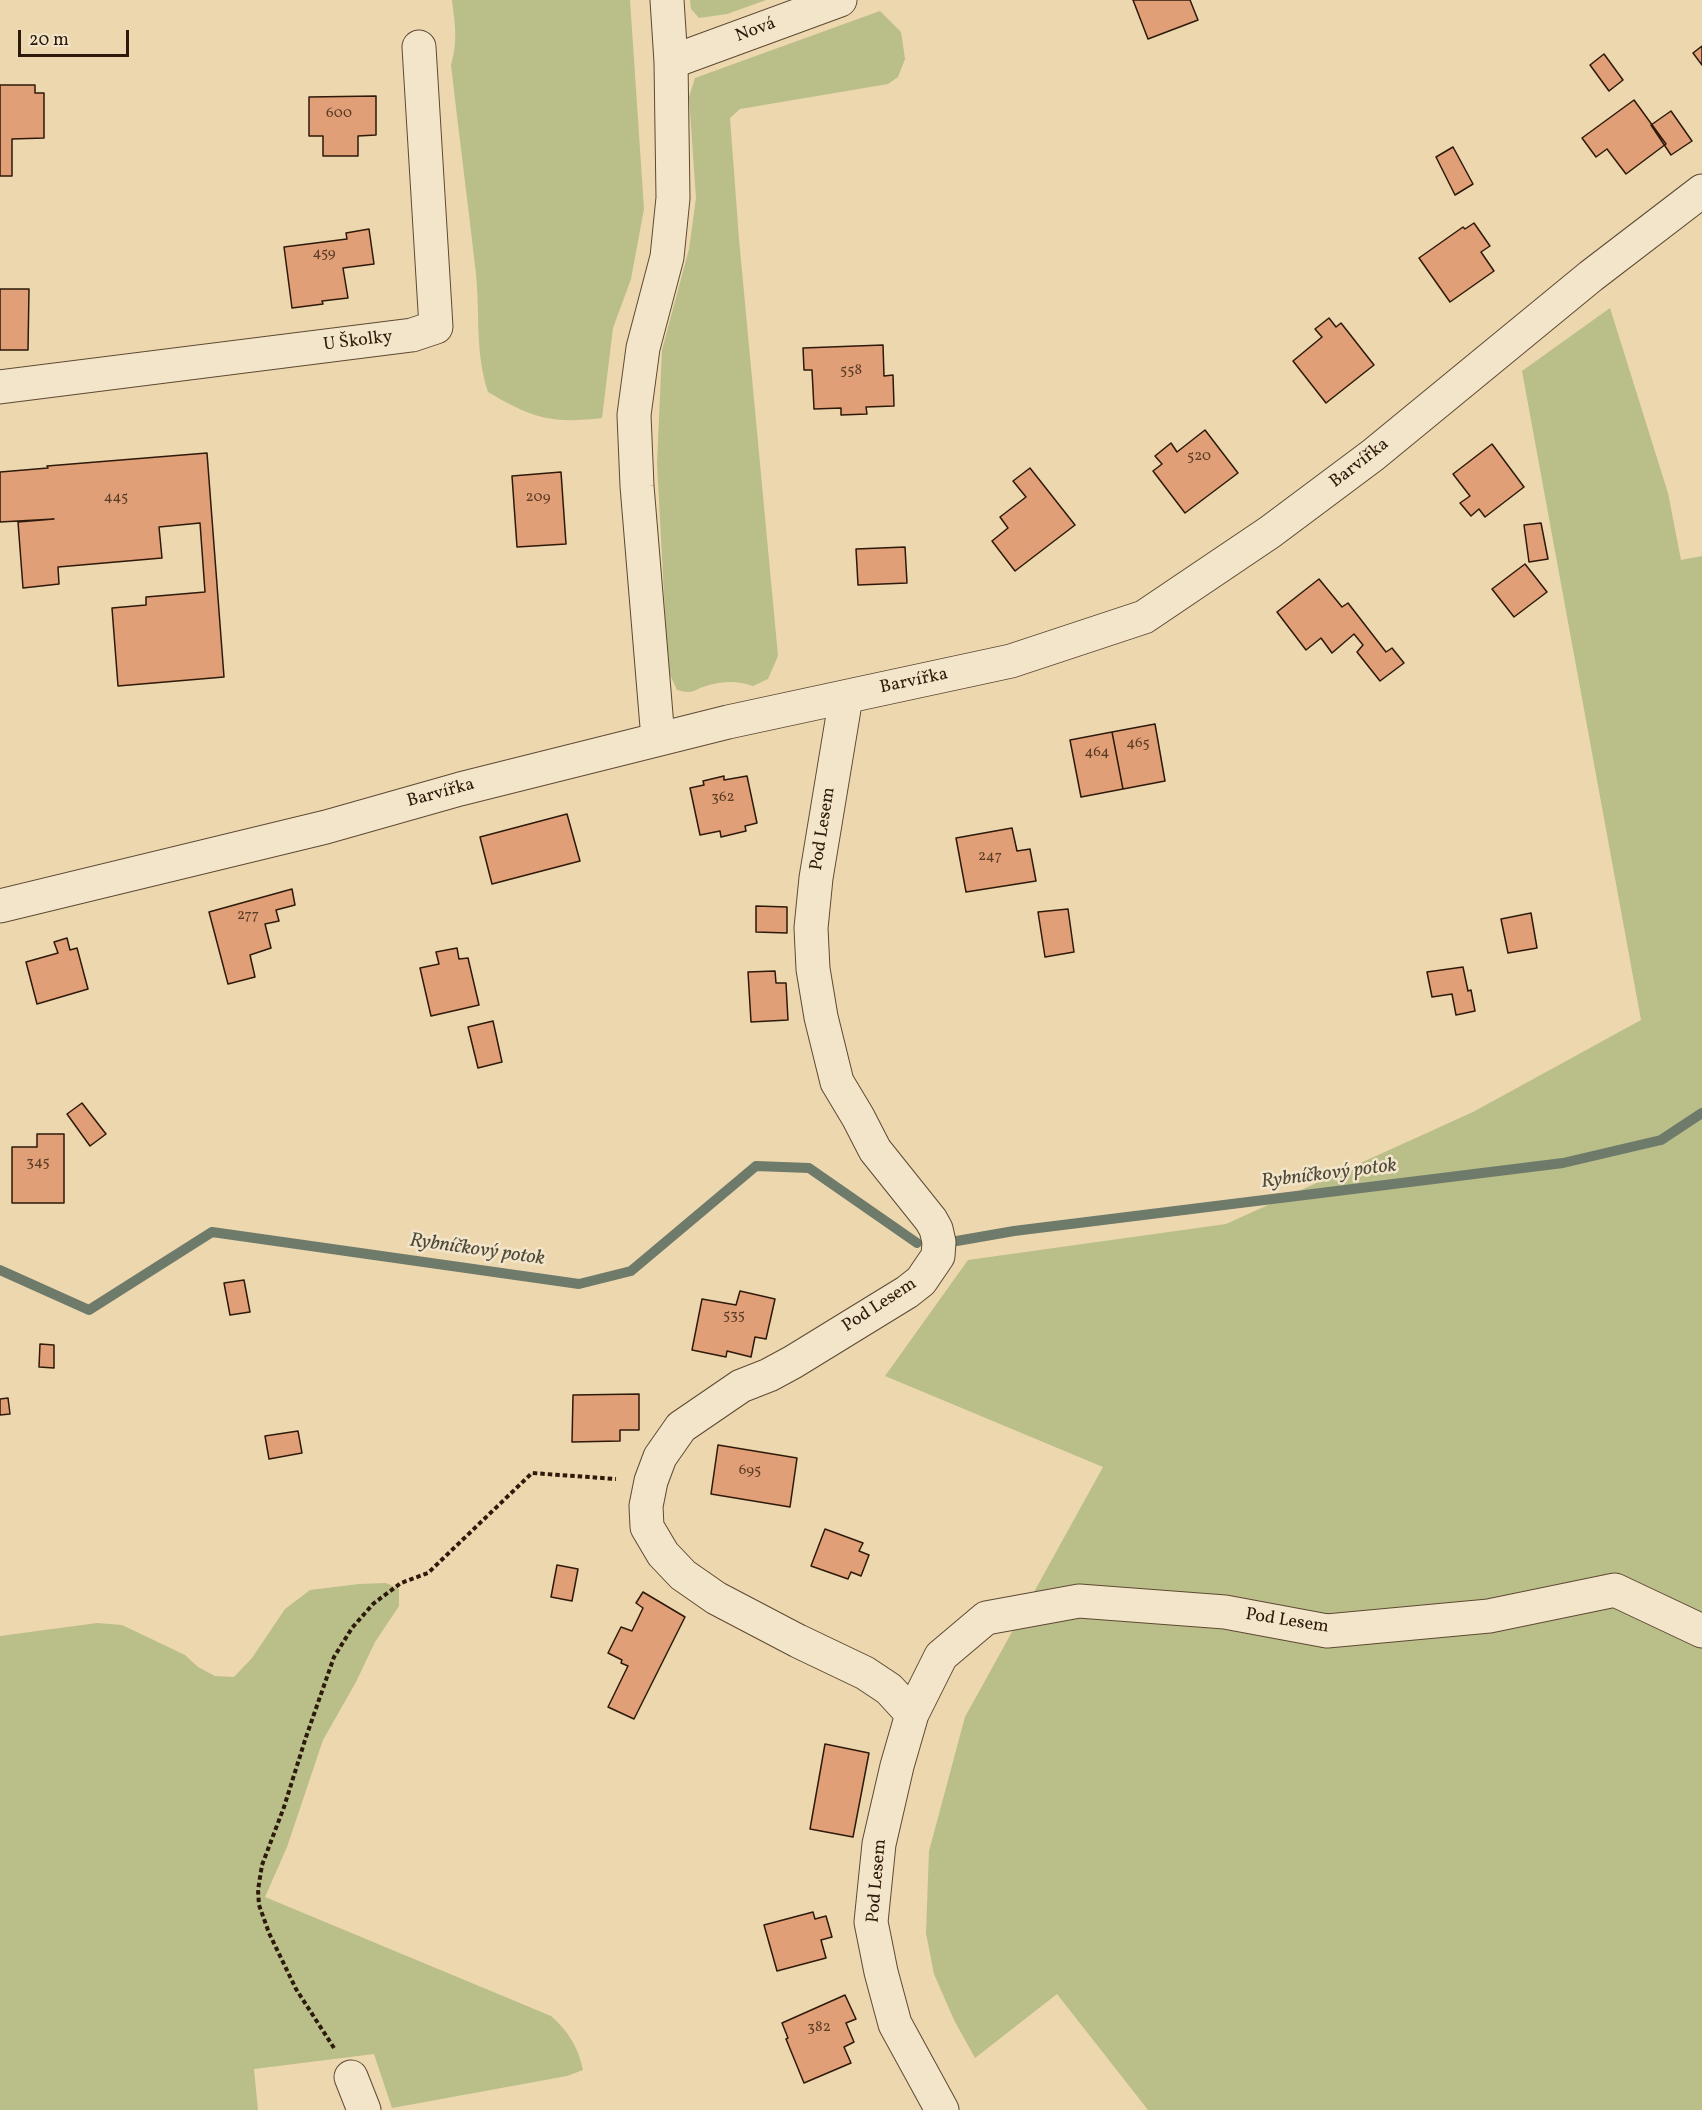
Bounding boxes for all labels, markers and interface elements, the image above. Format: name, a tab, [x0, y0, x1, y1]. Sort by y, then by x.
street label: Nová	[733, 14, 779, 48]
scale bar	[21, 18, 132, 56]
text: 20 m	[29, 28, 69, 53]
house number: 600	[326, 105, 352, 123]
house number: 459	[312, 245, 336, 263]
street label: U Školky	[322, 327, 394, 357]
house number: 558	[840, 362, 862, 380]
street label: Barvířka	[1326, 434, 1394, 494]
house number: 520	[1187, 448, 1211, 466]
house number: 445	[104, 489, 128, 507]
house number: 209	[526, 489, 550, 507]
street label: Barvířka	[878, 664, 950, 700]
house number: 465	[1126, 735, 1150, 753]
house number: 464	[1085, 744, 1109, 762]
street label: Barvířka	[405, 775, 477, 813]
street label: Pod Lesem	[807, 786, 841, 872]
house number: 362	[711, 789, 735, 807]
house number: 247	[978, 848, 1002, 866]
house number: 277	[237, 907, 259, 925]
house number: 345	[26, 1154, 50, 1172]
water label: Rybníčkový potok	[1260, 1155, 1398, 1195]
water label: Rybníčkový potok	[408, 1230, 546, 1272]
street label: Pod Lesem	[839, 1274, 921, 1338]
house number: 535	[723, 1307, 745, 1325]
house number: 695	[739, 1462, 761, 1480]
street label: Pod Lesem	[1244, 1605, 1330, 1639]
street label: Pod Lesem	[864, 1838, 892, 1924]
house number: 382	[807, 2019, 831, 2037]

